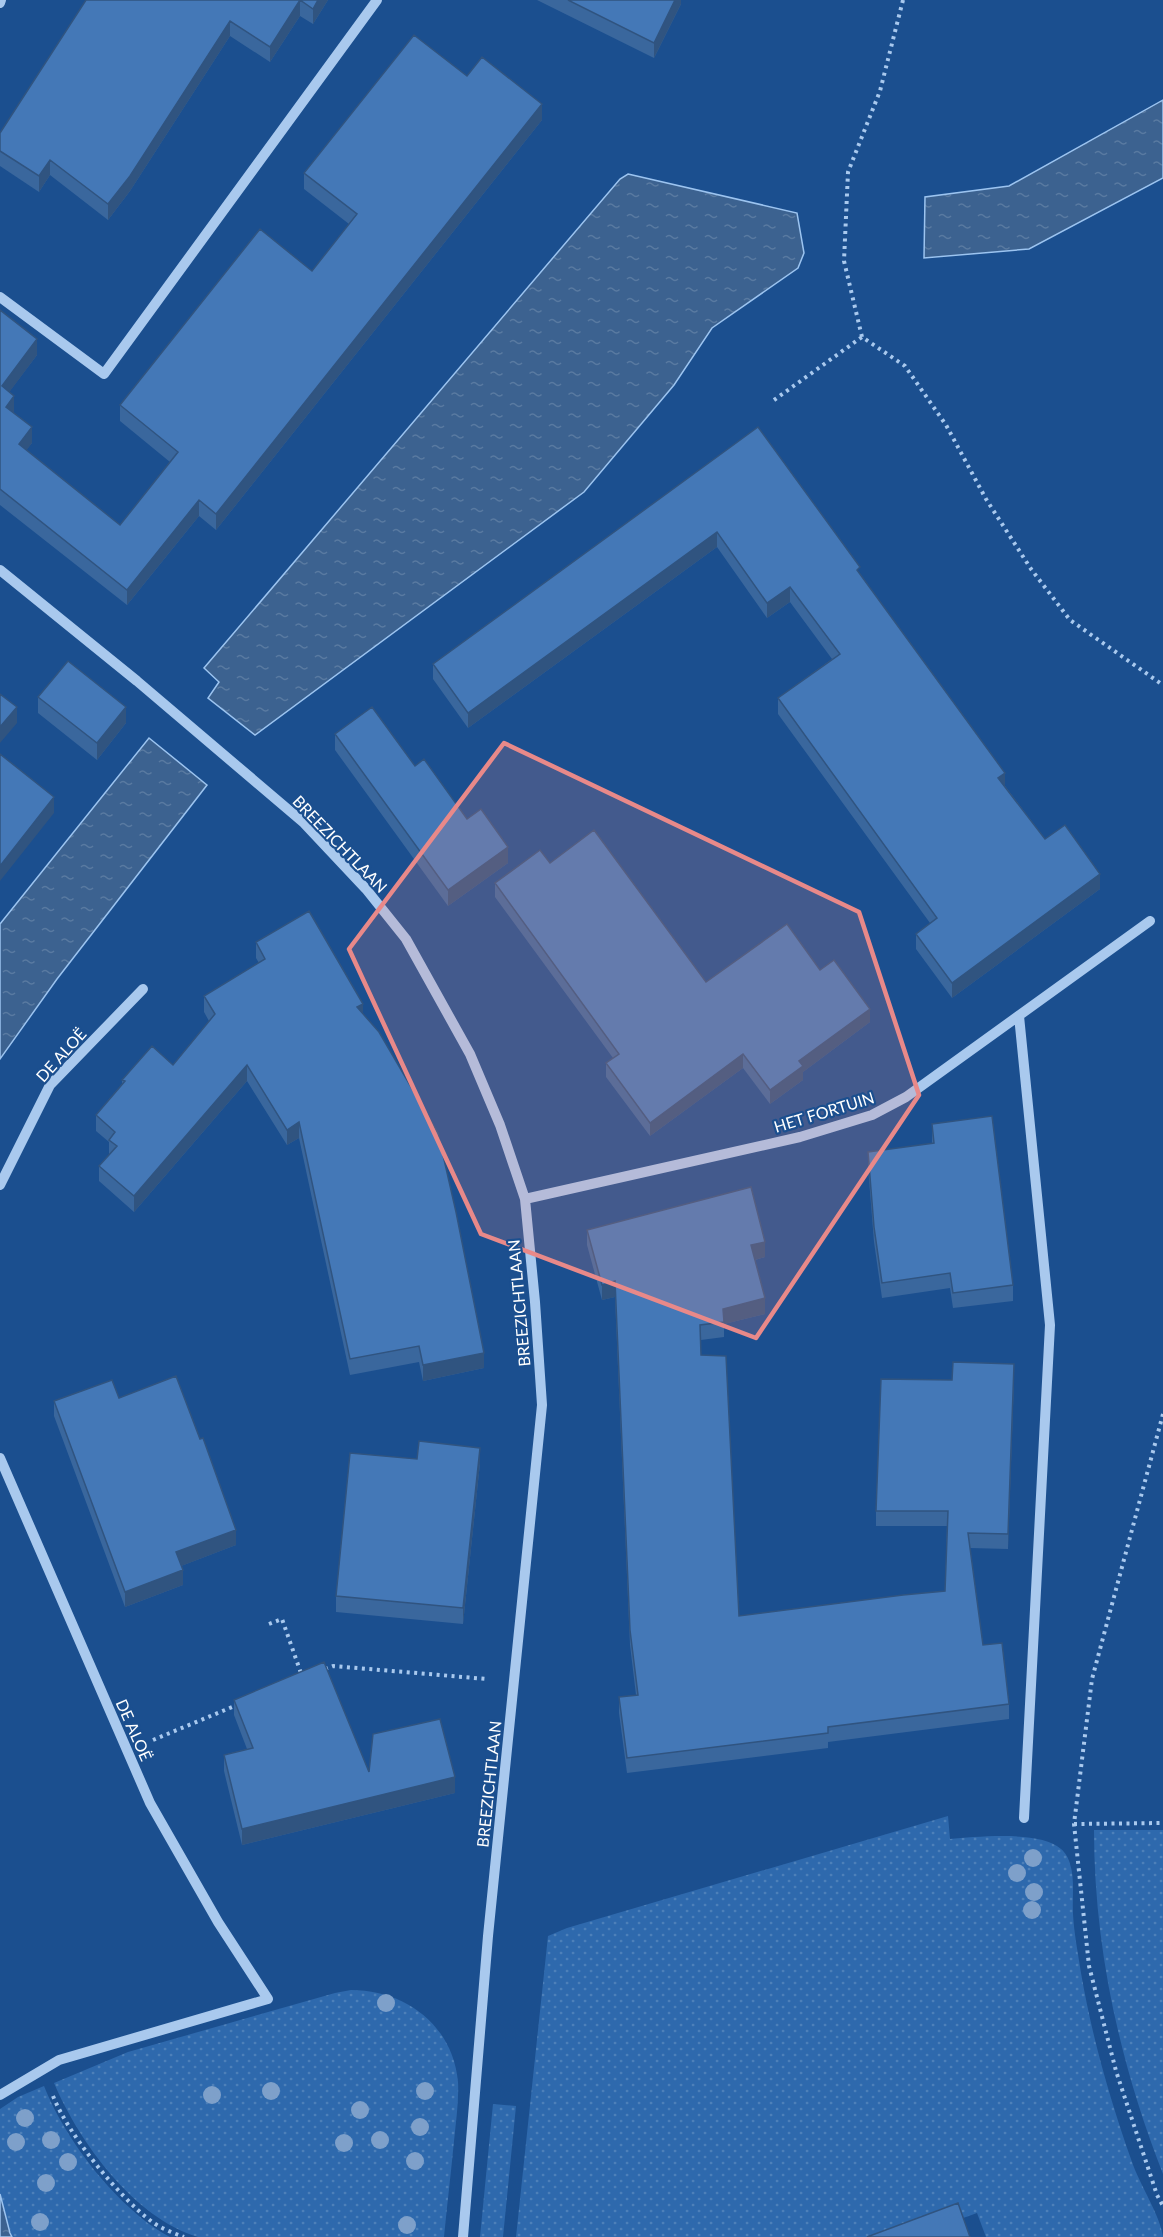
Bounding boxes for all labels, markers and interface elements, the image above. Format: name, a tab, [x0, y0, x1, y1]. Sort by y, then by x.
street label: BREEZICHTLAAN	[289, 791, 391, 896]
street label: DE ALOË	[32, 1024, 90, 1085]
street label: HET FORTUIN	[771, 1087, 876, 1136]
street label: BREEZICHTLAAN	[503, 1239, 534, 1367]
street label: DE ALOË	[112, 1696, 156, 1764]
street label: BREEZICHTLAAN	[472, 1720, 505, 1848]

